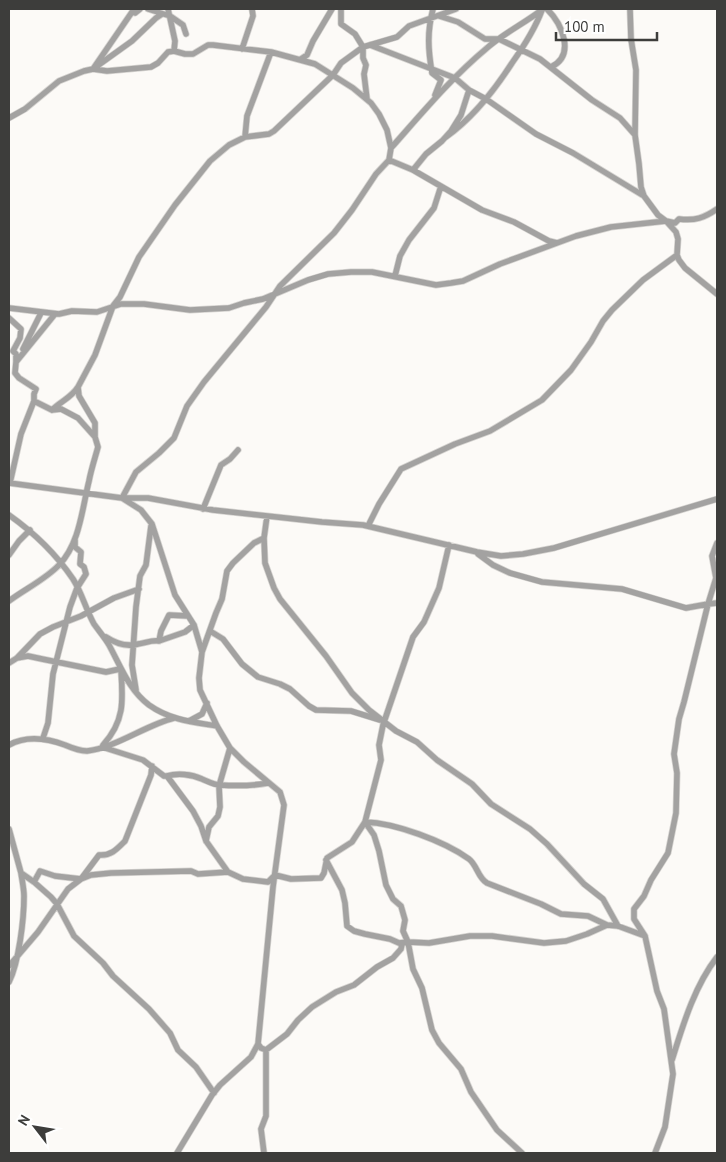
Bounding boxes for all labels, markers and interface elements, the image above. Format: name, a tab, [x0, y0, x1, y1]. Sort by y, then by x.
scale bar	[556, 10, 657, 42]
text: 100 m	[564, 17, 605, 36]
north arrow	[10, 1102, 60, 1152]
text: N	[14, 1112, 34, 1129]

